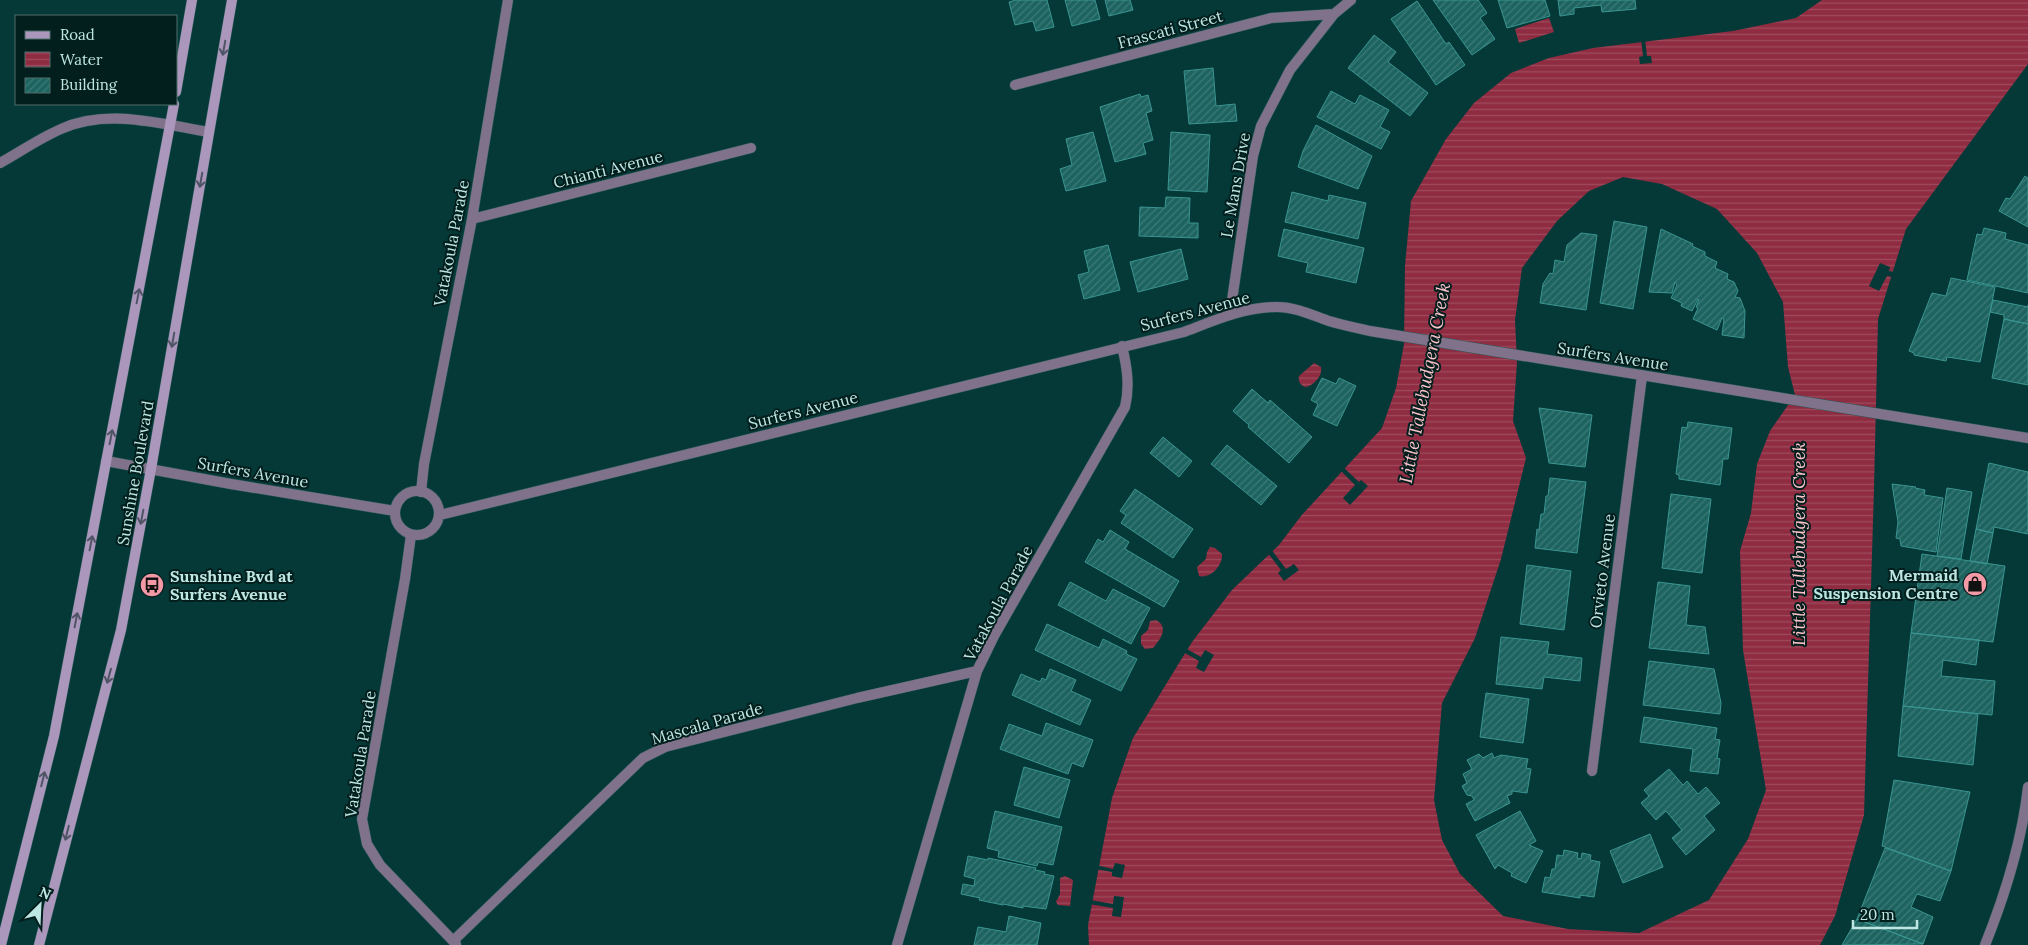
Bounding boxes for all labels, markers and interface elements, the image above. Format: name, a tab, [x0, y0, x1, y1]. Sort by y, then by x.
street label: Frascati Street	[1115, 5, 1226, 53]
legend	[15, 15, 178, 105]
text: Road	[60, 25, 95, 44]
one-way arrow	[218, 40, 228, 56]
text: Water	[60, 50, 103, 69]
text: Building	[60, 75, 118, 94]
street label: Le Mans Drive	[1216, 131, 1254, 239]
street label: Chianti Avenue	[551, 146, 665, 192]
one-way arrow	[195, 171, 205, 187]
street label: Vatakoula Parade	[429, 178, 473, 309]
water label: Little Tallebudgera Creek	[1394, 281, 1455, 485]
street label: Surfers Avenue	[1138, 287, 1252, 335]
one-way arrow	[134, 288, 143, 304]
one-way arrow	[168, 331, 178, 347]
street label: Surfers Avenue	[1556, 337, 1670, 375]
street label: Surfers Avenue	[746, 387, 860, 433]
street label: Sunshine Boulevard	[112, 399, 158, 547]
one-way arrow	[107, 429, 116, 445]
water label: Little Tallebudgera Creek	[1787, 442, 1810, 646]
street label: Surfers Avenue	[196, 452, 310, 492]
one-way arrow	[137, 509, 146, 525]
street label: Orvieto Avenue	[1585, 512, 1619, 629]
one-way arrow	[86, 535, 96, 551]
street label: Vatakoula Parade	[959, 542, 1037, 665]
place label: Mermaid Suspension Centre	[1814, 565, 1958, 603]
place label: Sunshine Bvd at Surfers Avenue	[170, 566, 293, 604]
shop icon: Mermaid Suspension Centre	[1962, 571, 1988, 597]
bus stop icon: Sunshine Bvd at Surfers Avenue	[139, 572, 165, 598]
one-way arrow	[72, 612, 81, 628]
one-way arrow	[103, 668, 113, 684]
street label: Vatakoula Parade	[340, 689, 380, 820]
street label: Mascala Parade	[649, 697, 765, 748]
one-way arrow	[39, 771, 48, 787]
one-way arrow	[62, 825, 71, 841]
north arrow	[15, 880, 65, 930]
text: N	[37, 883, 54, 904]
scale bar	[1853, 898, 1917, 930]
text: 20 m	[1860, 905, 1895, 924]

